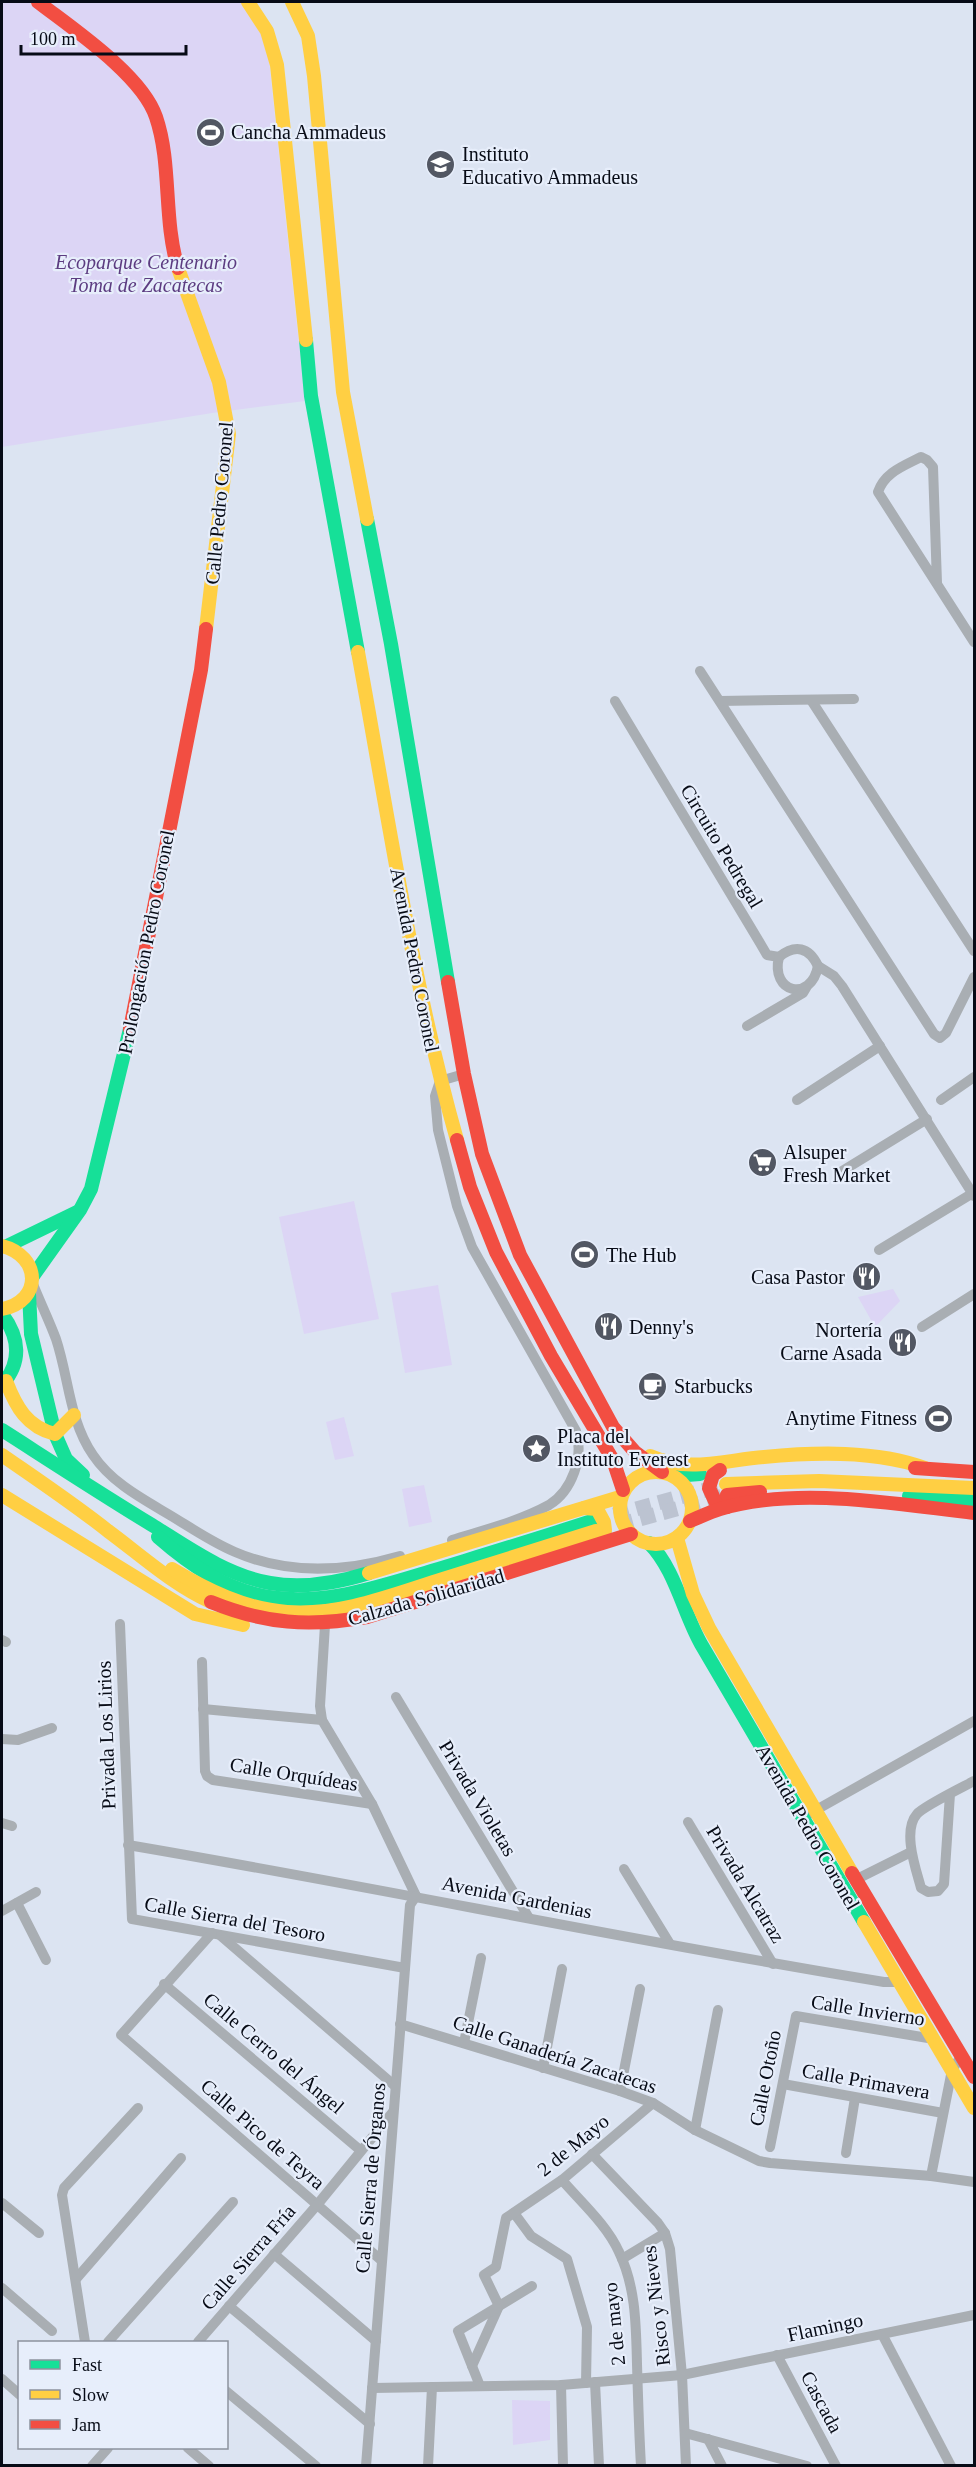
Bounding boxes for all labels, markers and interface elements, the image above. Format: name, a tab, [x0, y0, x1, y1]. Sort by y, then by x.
scale bar	[21, 18, 186, 56]
text: 100 m	[30, 29, 76, 49]
sports icon: Cancha Ammadeus	[194, 116, 226, 148]
place label: Cancha Ammadeus	[231, 121, 386, 143]
place label: Instituto Educativo Ammadeus	[462, 143, 638, 188]
school or university icon: Instituto Educativo Ammadeus	[425, 149, 457, 181]
park label: Ecoparque Centenario Toma de Zacatecas	[54, 251, 237, 296]
street label: Calle Pedro Coronel	[201, 420, 237, 585]
street label: Circuito Pedregal	[676, 780, 768, 913]
street label: Prolongación Pedro Coronel	[113, 828, 180, 1056]
street label: Avenida Pedro Coronel	[386, 866, 444, 1054]
place label: Alsuper Fresh Market	[783, 1141, 891, 1186]
supermarket icon: Alsuper Fresh Market	[746, 1147, 778, 1179]
sports icon: The Hub	[569, 1239, 601, 1271]
place label: The Hub	[606, 1244, 677, 1266]
restaurant icon: Casa Pastor	[850, 1261, 882, 1293]
place label: Casa Pastor	[751, 1266, 845, 1288]
restaurant icon: Denny's	[592, 1311, 624, 1343]
place label: Denny's	[629, 1316, 694, 1339]
place label: Nortería Carne Asada	[780, 1319, 882, 1364]
restaurant icon: Nortería Carne Asada	[887, 1326, 919, 1358]
cafe icon: Starbucks	[637, 1370, 669, 1402]
place label: Starbucks	[674, 1375, 753, 1397]
sports icon: Anytime Fitness	[922, 1402, 954, 1434]
place label: Anytime Fitness	[785, 1407, 917, 1430]
place label: Placa del Instituto Everest	[557, 1425, 689, 1470]
place icon: Placa del Instituto Everest	[520, 1432, 552, 1464]
street label: Calzada Solidaridad	[345, 1564, 507, 1630]
street label: Privada Los Lirios	[92, 1660, 120, 1810]
street label: Privada Violetas	[435, 1736, 521, 1860]
street label: Avenida Pedro Coronel	[752, 1740, 865, 1914]
street label: Calle Orquídeas	[228, 1753, 360, 1796]
street label: Privada Alcatraz	[702, 1821, 790, 1947]
street label: Avenida Gardenias	[440, 1872, 594, 1922]
street label: Calle Sierra del Tesoro	[143, 1892, 327, 1946]
street label: Calle Cerro del Ángel	[199, 1988, 349, 2119]
street label: Calle Invierno	[810, 1990, 926, 2030]
street label: Calle Ganadería Zacatecas	[450, 2011, 660, 2097]
street label: Calle Otoño	[745, 2028, 785, 2128]
street label: Calle Primavera	[800, 2059, 932, 2103]
street label: Calle Pico de Teyra	[196, 2074, 329, 2194]
street label: Calle Sierra de Órganos	[350, 2081, 390, 2274]
street label: 2 de Mayo	[533, 2110, 614, 2181]
street label: Calle Sierra Fría	[196, 2200, 300, 2314]
street label: Risco y Nieves	[638, 2244, 675, 2367]
street label: 2 de mayo	[599, 2281, 630, 2367]
street label: Flamingo	[785, 2308, 865, 2347]
legend	[18, 2341, 228, 2449]
text: Fast	[72, 2355, 102, 2375]
street label: Cascada	[797, 2367, 847, 2437]
text: Slow	[72, 2385, 109, 2405]
text: Jam	[72, 2415, 101, 2435]

